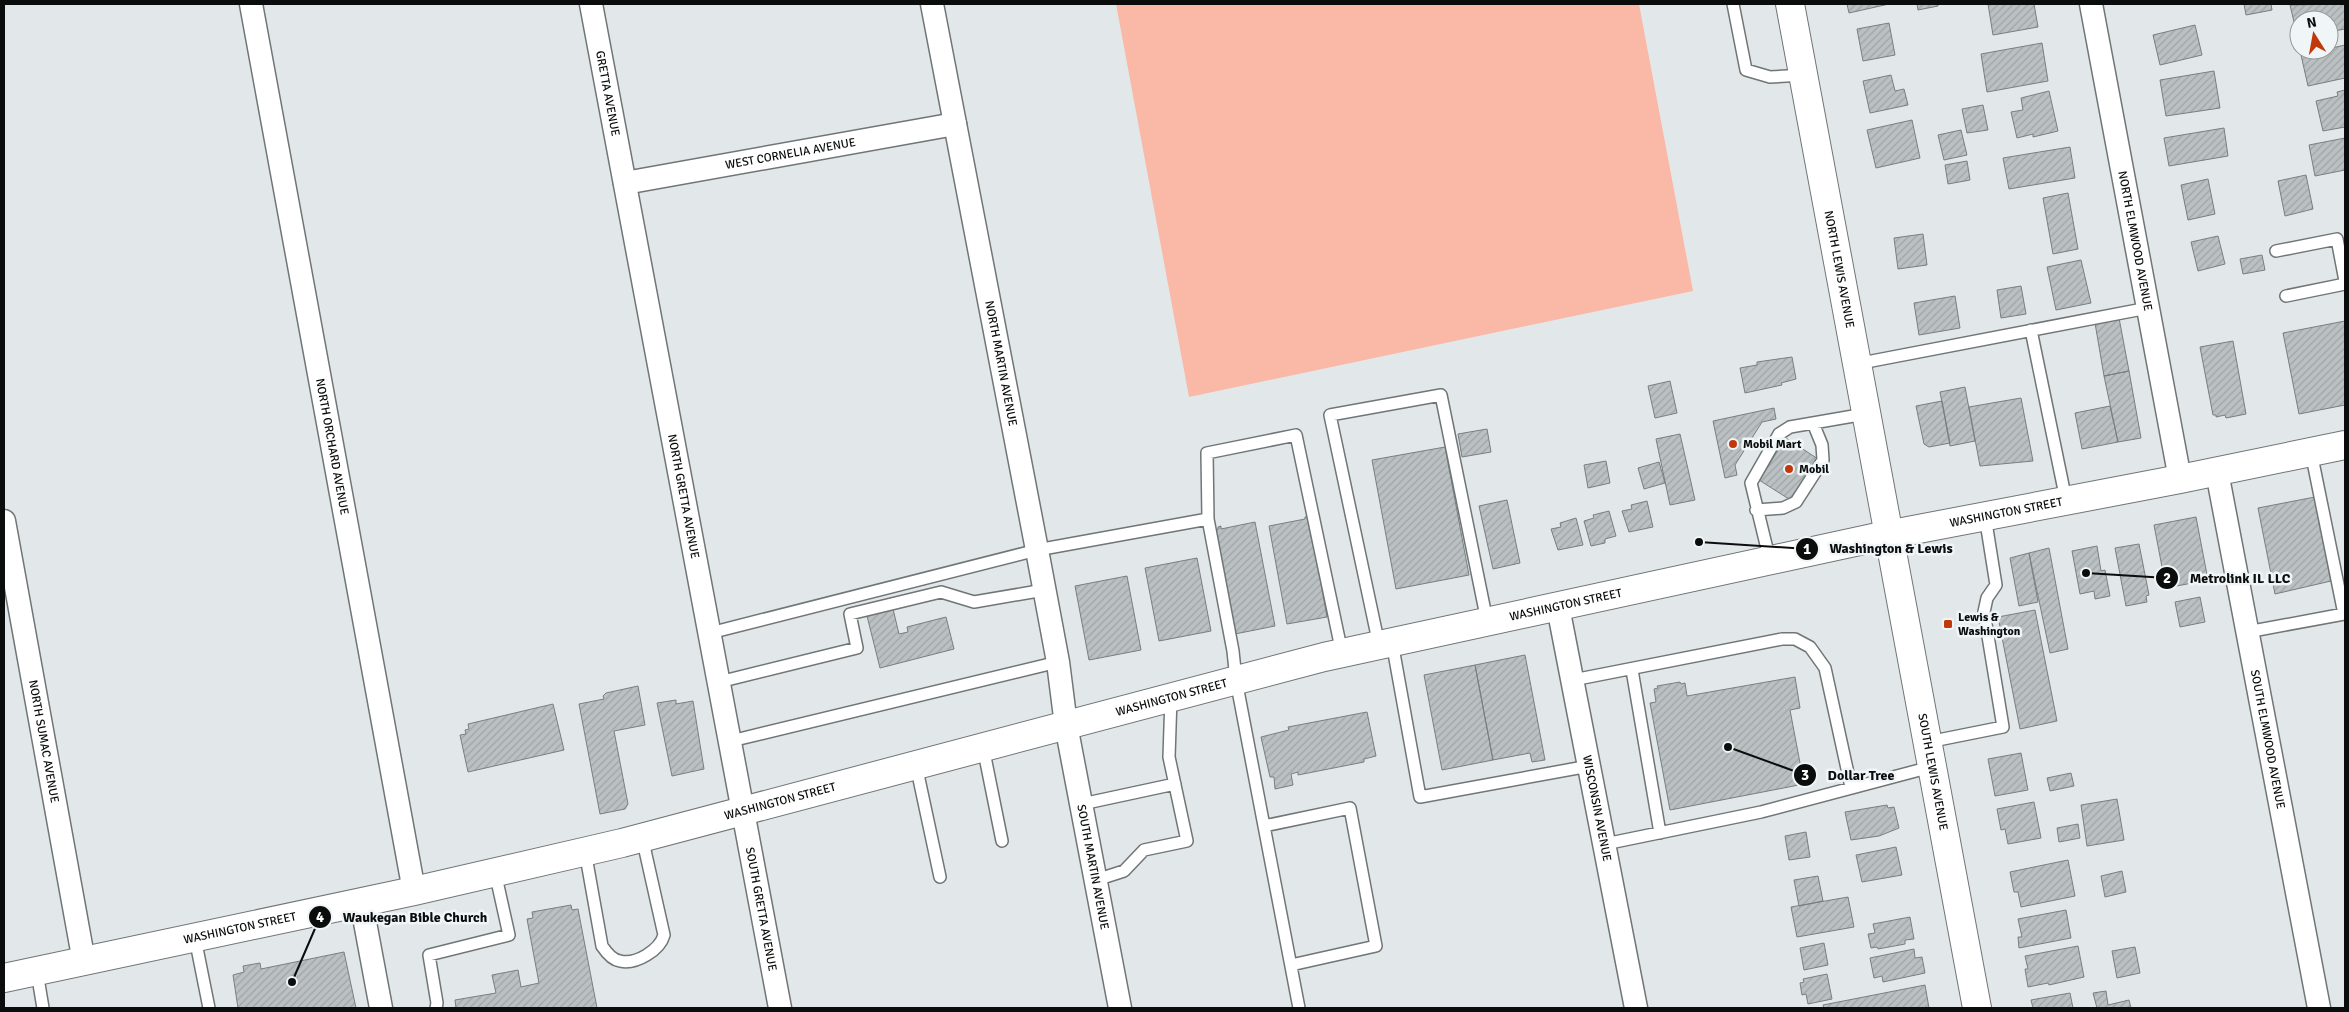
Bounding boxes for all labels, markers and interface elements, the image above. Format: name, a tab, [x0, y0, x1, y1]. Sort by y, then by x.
north arrow	[2289, 10, 2339, 60]
text: N	[2305, 13, 2318, 32]
street label: GRETTA AVENUE	[592, 50, 623, 138]
street label: WEST CORNELIA AVENUE	[724, 135, 857, 173]
street label: NORTH ELMWOOD AVENUE	[2114, 170, 2155, 312]
street label: NORTH LEWIS AVENUE	[1821, 210, 1857, 330]
street label: NORTH MARTIN AVENUE	[981, 299, 1020, 428]
street label: NORTH ORCHARD AVENUE	[312, 377, 352, 516]
street label: NORTH GRETTA AVENUE	[664, 433, 702, 560]
place label: Mobil Mart	[1743, 437, 1802, 452]
marker: Mobil Mart	[1727, 438, 1739, 450]
place label: Mobil	[1799, 462, 1829, 477]
marker: Mobil	[1783, 463, 1795, 475]
street label: WASHINGTON STREET	[1948, 495, 2064, 531]
callout: Washington & Lewis	[1795, 534, 1963, 563]
text: 1	[1803, 540, 1811, 558]
text: Washington & Lewis	[1829, 540, 1953, 557]
callout: Metrolink IL LLC	[2154, 564, 2300, 593]
text: 2	[2163, 569, 2171, 587]
text: Metrolink IL LLC	[2190, 570, 2291, 587]
street label: WASHINGTON STREET	[1508, 586, 1623, 625]
place label: Lewis & Washington	[1958, 610, 2021, 639]
marker: Lewis & Washington	[1942, 618, 1954, 630]
street label: SOUTH ELMWOOD AVENUE	[2247, 668, 2288, 810]
street label: WASHINGTON STREET	[1114, 676, 1229, 720]
street label: NORTH SUMAC AVENUE	[25, 679, 62, 804]
street label: SOUTH LEWIS AVENUE	[1914, 712, 1951, 832]
street label: WISCONSIN AVENUE	[1579, 754, 1614, 863]
callout: Dollar Tree	[1793, 761, 1904, 790]
text: 3	[1801, 766, 1809, 784]
text: Dollar Tree	[1828, 767, 1894, 784]
street label: WASHINGTON STREET	[723, 780, 838, 824]
street label: SOUTH MARTIN AVENUE	[1073, 803, 1112, 931]
street label: SOUTH GRETTA AVENUE	[742, 846, 780, 973]
callout: Waukegan Bible Church	[307, 903, 497, 932]
text: 4	[316, 908, 324, 926]
street label: WASHINGTON STREET	[182, 909, 298, 948]
text: Waukegan Bible Church	[343, 909, 488, 926]

